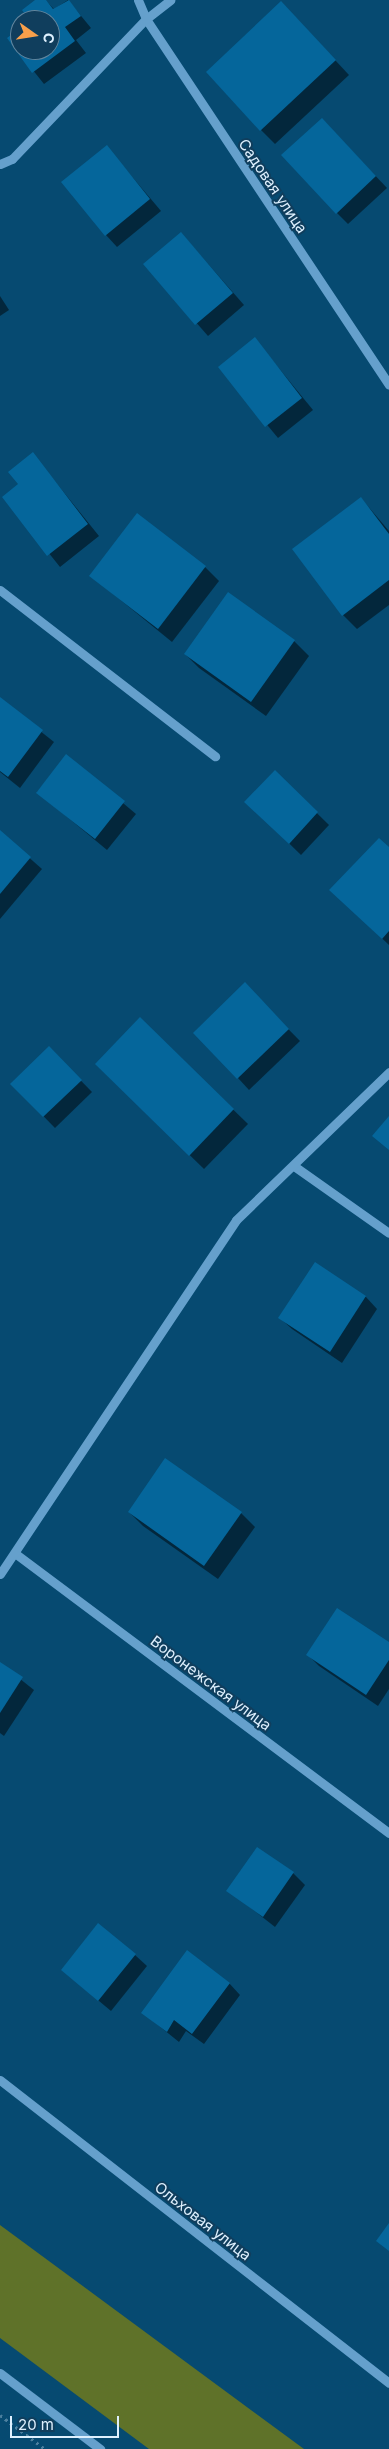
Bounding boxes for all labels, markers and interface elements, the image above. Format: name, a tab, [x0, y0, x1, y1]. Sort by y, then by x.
north arrow	[10, 10, 60, 60]
text: С	[40, 31, 59, 45]
street label: Садовая улица	[235, 135, 311, 237]
street label: Воронежская улица	[147, 1632, 275, 1734]
street label: Ольховая улица	[151, 2178, 255, 2264]
scale bar	[12, 2406, 121, 2438]
text: 20 m	[18, 2415, 54, 2434]

